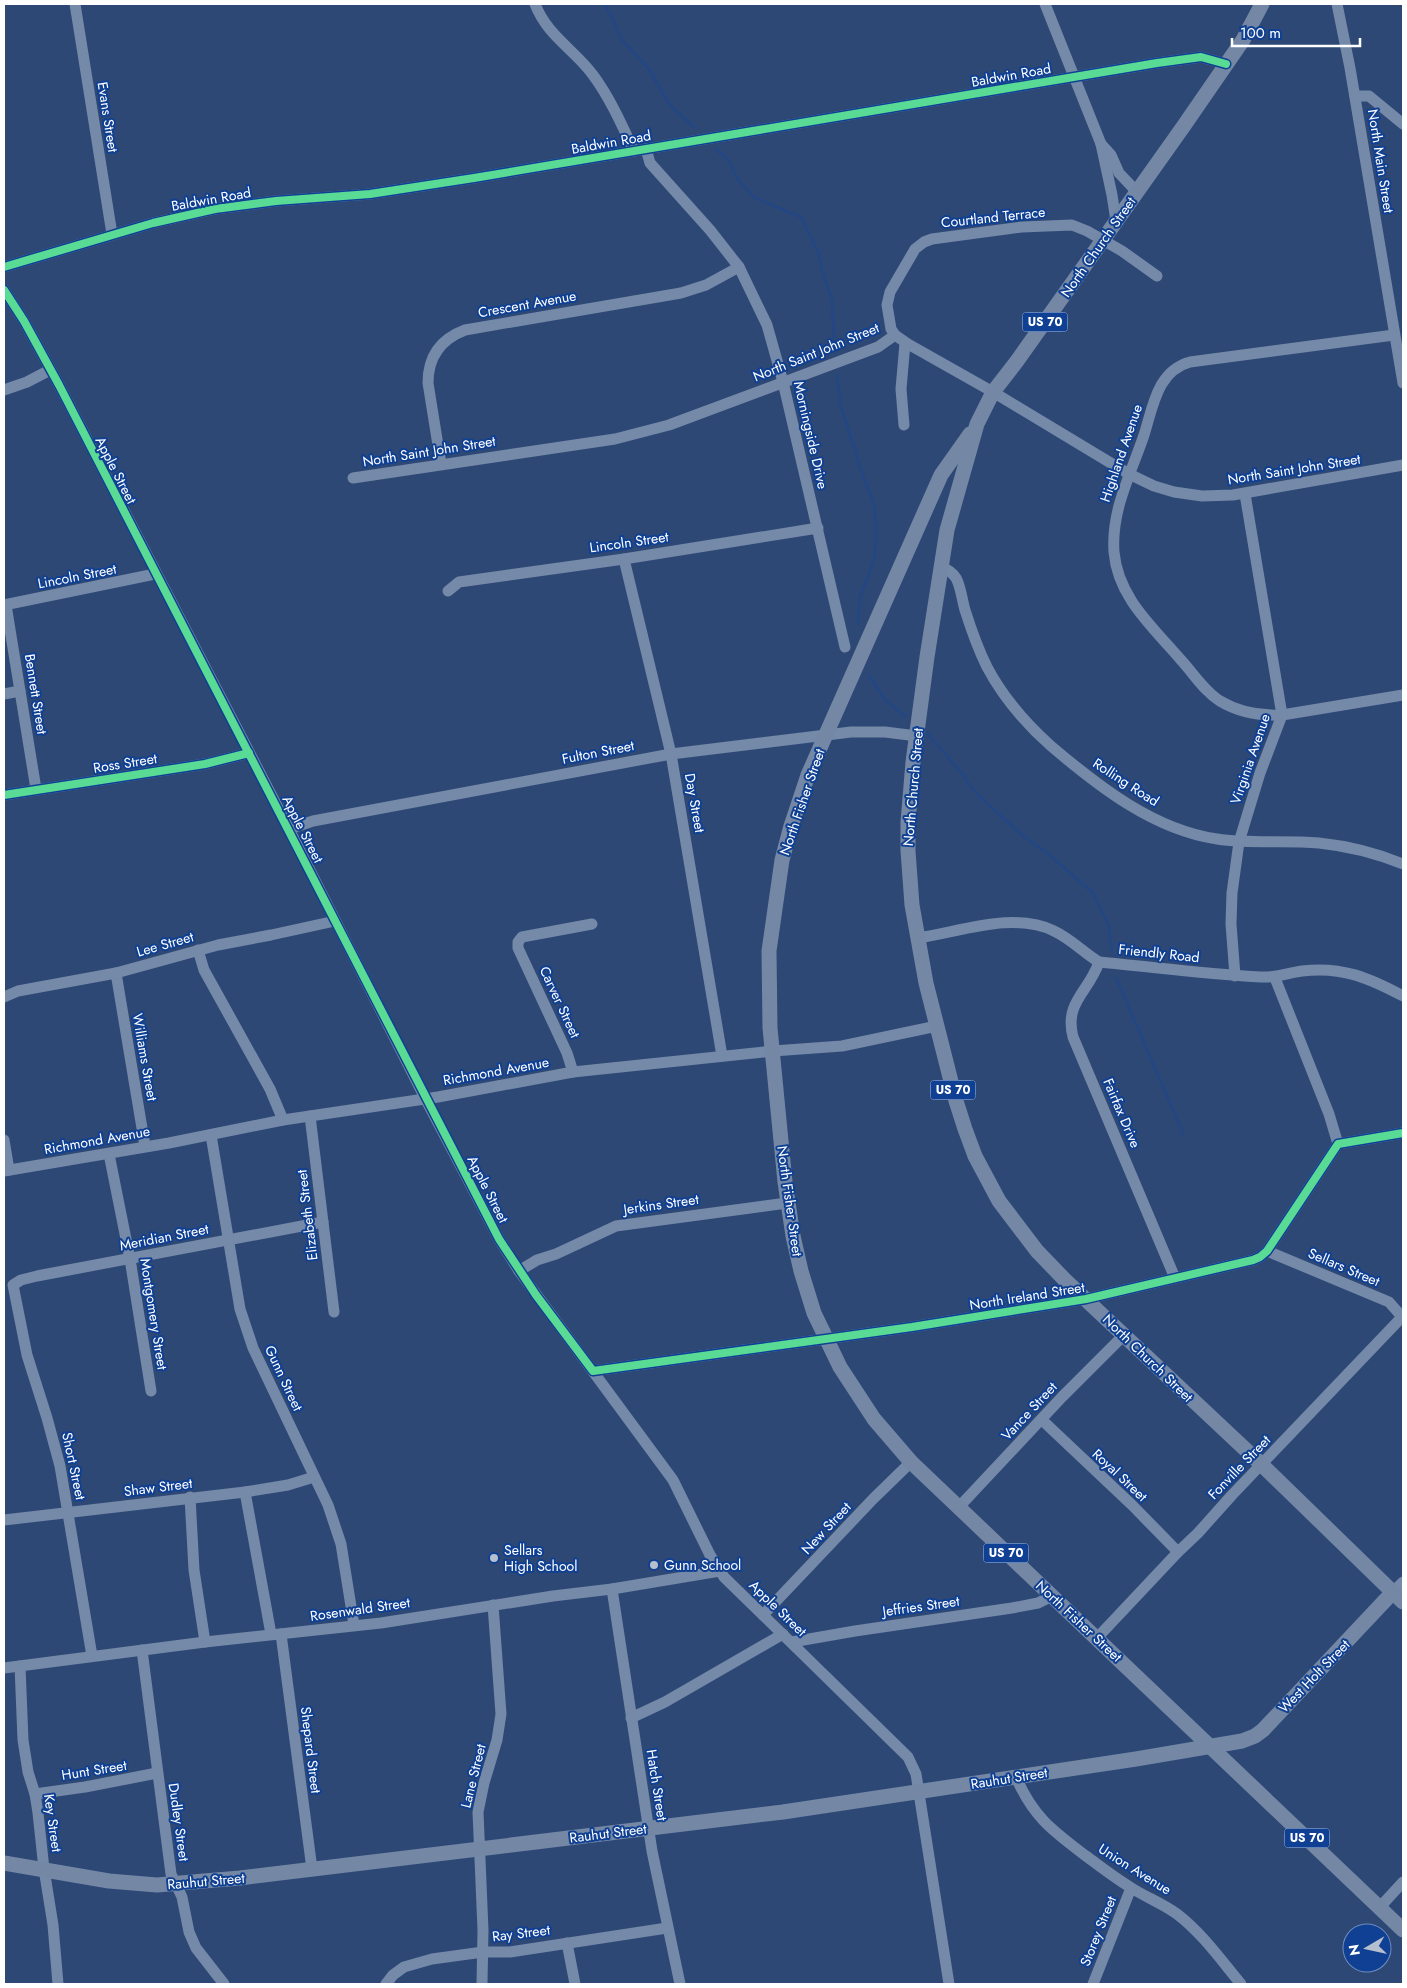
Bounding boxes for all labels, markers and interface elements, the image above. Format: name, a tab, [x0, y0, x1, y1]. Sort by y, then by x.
scale bar	[1232, 15, 1360, 47]
text: 100 m	[1240, 22, 1281, 44]
street label: Baldwin Road	[970, 58, 1052, 92]
street label: Evans Street	[93, 80, 124, 154]
street label: North Main Street	[1363, 108, 1399, 215]
street label: Baldwin Road	[570, 125, 652, 159]
street label: Baldwin Road	[170, 182, 252, 216]
street label: North Church Street	[1056, 192, 1141, 301]
street label: Courtland Terrace	[940, 202, 1046, 232]
street label: Crescent Avenue	[476, 286, 578, 322]
road number: US 70	[1022, 313, 1068, 332]
street label: North Saint John Street	[750, 317, 883, 386]
street label: Morningside Drive	[789, 379, 833, 491]
street label: Highland Avenue	[1095, 401, 1147, 505]
street label: North Saint John Street	[361, 431, 498, 471]
street label: Apple Street	[90, 433, 142, 508]
street label: North Saint John Street	[1226, 449, 1363, 489]
street label: Lincoln Street	[588, 526, 671, 557]
street label: Lincoln Street	[36, 558, 119, 593]
street label: Bennett Street	[20, 652, 52, 736]
street label: Virginia Avenue	[1225, 711, 1275, 807]
street label: North Church Street	[898, 726, 928, 847]
street label: Fulton Street	[560, 735, 636, 769]
street label: North Fisher Street	[774, 745, 830, 858]
street label: Ross Street	[92, 748, 159, 778]
street label: Rolling Road	[1089, 753, 1163, 811]
street label: Day Street	[680, 772, 710, 835]
street label: Apple Street	[277, 792, 329, 867]
street label: Lee Street	[134, 926, 196, 962]
street label: Friendly Road	[1117, 939, 1201, 967]
street label: Carver Street	[535, 963, 586, 1042]
street label: Williams Street	[127, 1012, 163, 1103]
street label: Richmond Avenue	[441, 1052, 551, 1090]
street label: Fairfax Drive	[1098, 1075, 1146, 1151]
road number: US 70	[930, 1080, 976, 1100]
street label: Richmond Avenue	[42, 1121, 152, 1159]
street label: North Fisher Street	[772, 1144, 808, 1258]
street label: Apple Street	[462, 1152, 514, 1227]
street label: Elizabeth Street	[291, 1168, 322, 1262]
street label: Jerkins Street	[620, 1189, 701, 1219]
street label: Meridian Street	[118, 1218, 211, 1255]
street label: Sellars Street	[1305, 1243, 1384, 1291]
street label: Montgomery Street	[135, 1257, 173, 1372]
street label: North Ireland Street	[968, 1277, 1087, 1315]
street label: North Church Street	[1098, 1310, 1198, 1407]
street label: Gunn Street	[260, 1342, 308, 1415]
street label: Vance Street	[997, 1377, 1062, 1445]
street label: Short Street	[57, 1430, 91, 1502]
street label: Fonville Street	[1203, 1430, 1275, 1504]
street label: Royal Street	[1088, 1444, 1153, 1506]
street label: Shaw Street	[123, 1473, 194, 1501]
street label: New Street	[797, 1497, 856, 1559]
place label: Sellars High School	[504, 1540, 577, 1576]
road number: US 70	[984, 1544, 1028, 1562]
marker: Sellars High School	[488, 1552, 500, 1564]
place label: Gunn School	[664, 1555, 741, 1575]
marker: Gunn School	[648, 1559, 660, 1571]
street label: Apple Street	[745, 1575, 812, 1641]
street label: North Fisher Street	[1031, 1576, 1127, 1667]
street label: Jeffries Street	[879, 1591, 961, 1622]
street label: Rosenwald Street	[309, 1592, 412, 1626]
street label: West Holt Street	[1274, 1634, 1355, 1717]
street label: Shepard Street	[296, 1705, 326, 1795]
street label: Lane Street	[455, 1741, 491, 1810]
street label: Hatch Street	[642, 1748, 673, 1823]
street label: Hunt Street	[60, 1755, 129, 1785]
street label: Rauhut Street	[969, 1762, 1050, 1794]
street label: Dudley Street	[164, 1782, 194, 1863]
street label: Key Street	[39, 1793, 67, 1854]
street label: Rauhut Street	[568, 1818, 648, 1848]
road number: US 70	[1284, 1829, 1330, 1848]
street label: Union Avenue	[1095, 1839, 1175, 1899]
street label: Rauhut Street	[166, 1868, 246, 1894]
street label: Storey Street	[1075, 1892, 1121, 1969]
street label: Ray Street	[491, 1919, 552, 1946]
north arrow	[1342, 1923, 1392, 1973]
text: N	[1343, 1943, 1365, 1957]

